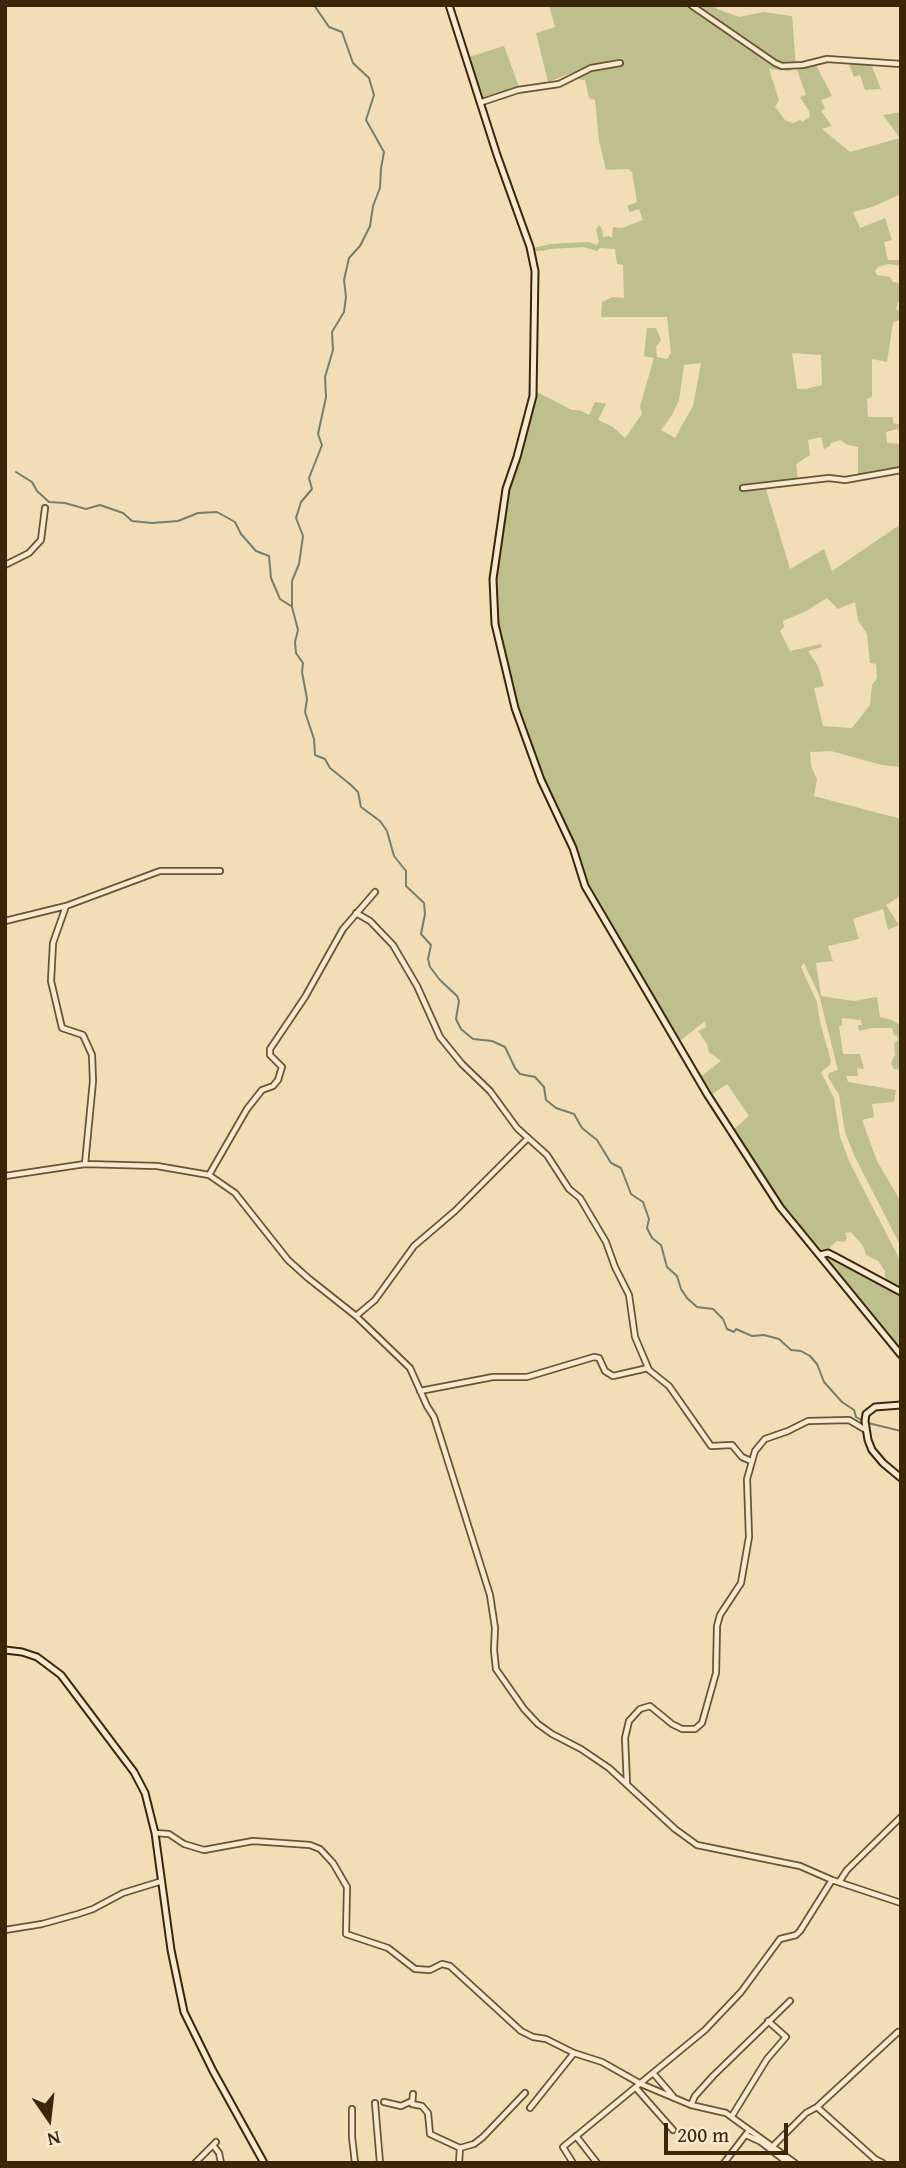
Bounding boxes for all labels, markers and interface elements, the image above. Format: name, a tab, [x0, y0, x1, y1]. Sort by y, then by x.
north arrow	[14, 2084, 84, 2154]
scale bar	[668, 2108, 792, 2152]
text: 200 m	[677, 2119, 729, 2150]
text: N	[45, 2124, 64, 2154]

